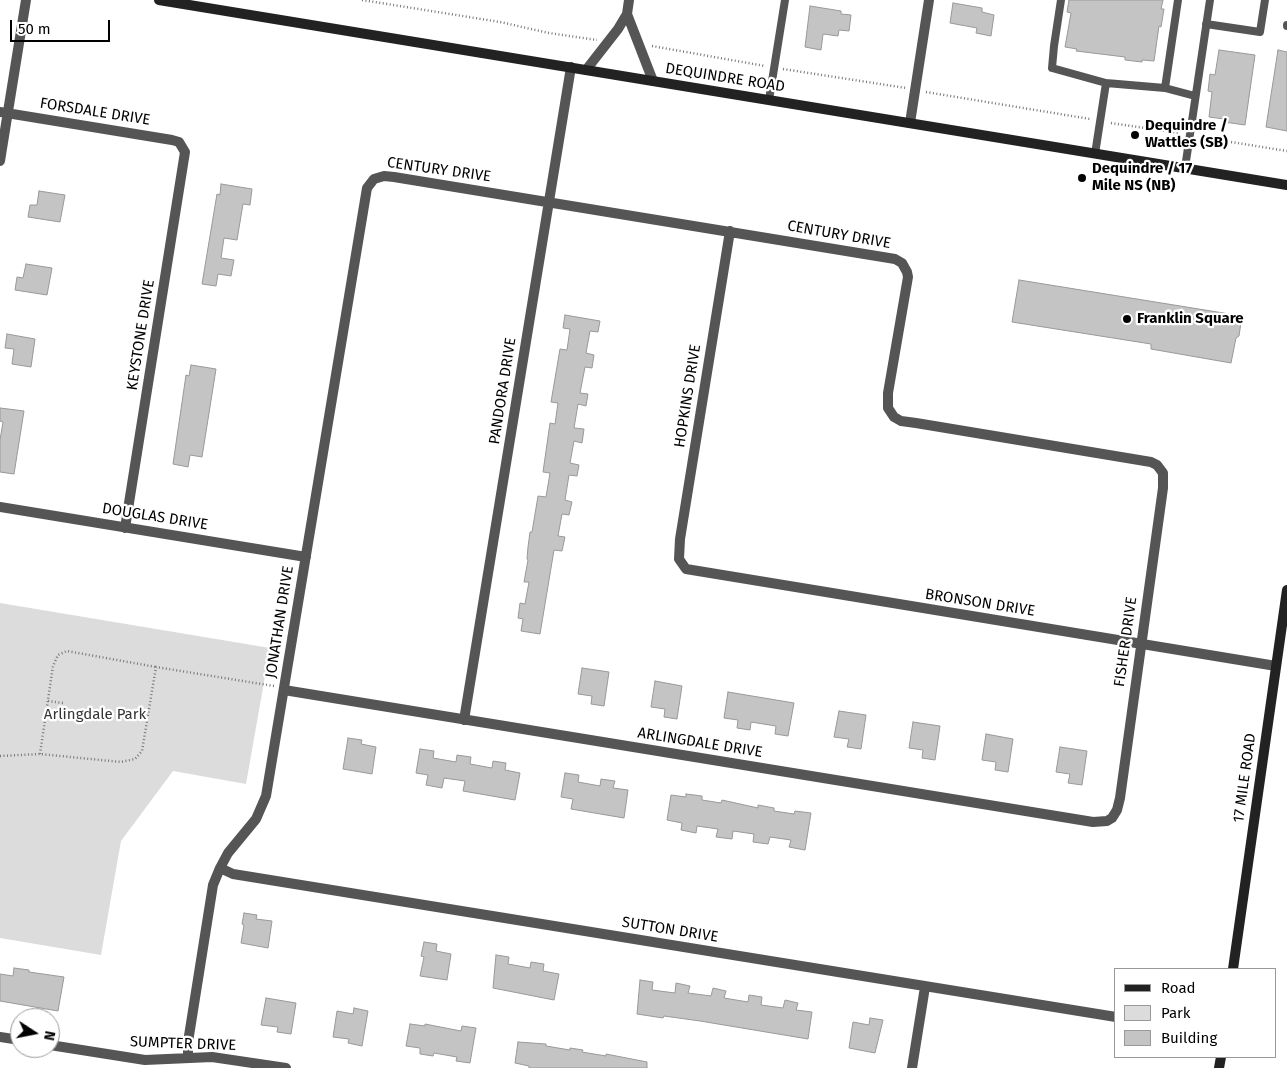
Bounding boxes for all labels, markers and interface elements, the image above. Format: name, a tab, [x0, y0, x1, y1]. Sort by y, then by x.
scale bar	[12, 10, 112, 42]
text: 50 m	[18, 20, 51, 38]
street label: DEQUINDRE ROAD	[664, 60, 786, 96]
street label: FORSDALE DRIVE	[38, 94, 152, 130]
place label: Dequindre / Wattles (SB)	[1145, 117, 1228, 152]
marker: Dequindre / Wattles (SB)	[1129, 129, 1141, 141]
street label: CENTURY DRIVE	[386, 154, 492, 186]
place label: Dequindre / 17 Mile NS (NB)	[1092, 160, 1192, 195]
marker: Dequindre / 17 Mile NS (NB)	[1076, 172, 1088, 184]
street label: CENTURY DRIVE	[786, 217, 892, 253]
street label: KEYSTONE DRIVE	[123, 278, 159, 392]
place label: Franklin Square	[1137, 310, 1244, 328]
marker: Franklin Square	[1121, 313, 1133, 325]
street label: PANDORA DRIVE	[486, 336, 520, 446]
street label: HOPKINS DRIVE	[671, 343, 705, 449]
street label: DOUGLAS DRIVE	[101, 500, 209, 534]
street label: JONATHAN DRIVE	[262, 565, 298, 679]
street label: BRONSON DRIVE	[924, 585, 1036, 621]
street label: FISHER DRIVE	[1111, 596, 1141, 688]
park label: Arlingdale Park	[44, 706, 146, 724]
street label: ARLINGDALE DRIVE	[636, 724, 764, 762]
street label: 17 MILE ROAD	[1230, 732, 1260, 824]
street label: SUTTON DRIVE	[621, 914, 719, 946]
legend	[1114, 968, 1277, 1058]
text: Road	[1161, 979, 1196, 997]
text: Park	[1161, 1004, 1191, 1022]
north arrow	[10, 1008, 60, 1058]
text: Building	[1161, 1029, 1217, 1047]
text: N	[40, 1030, 58, 1042]
street label: SUMPTER DRIVE	[129, 1033, 237, 1055]

